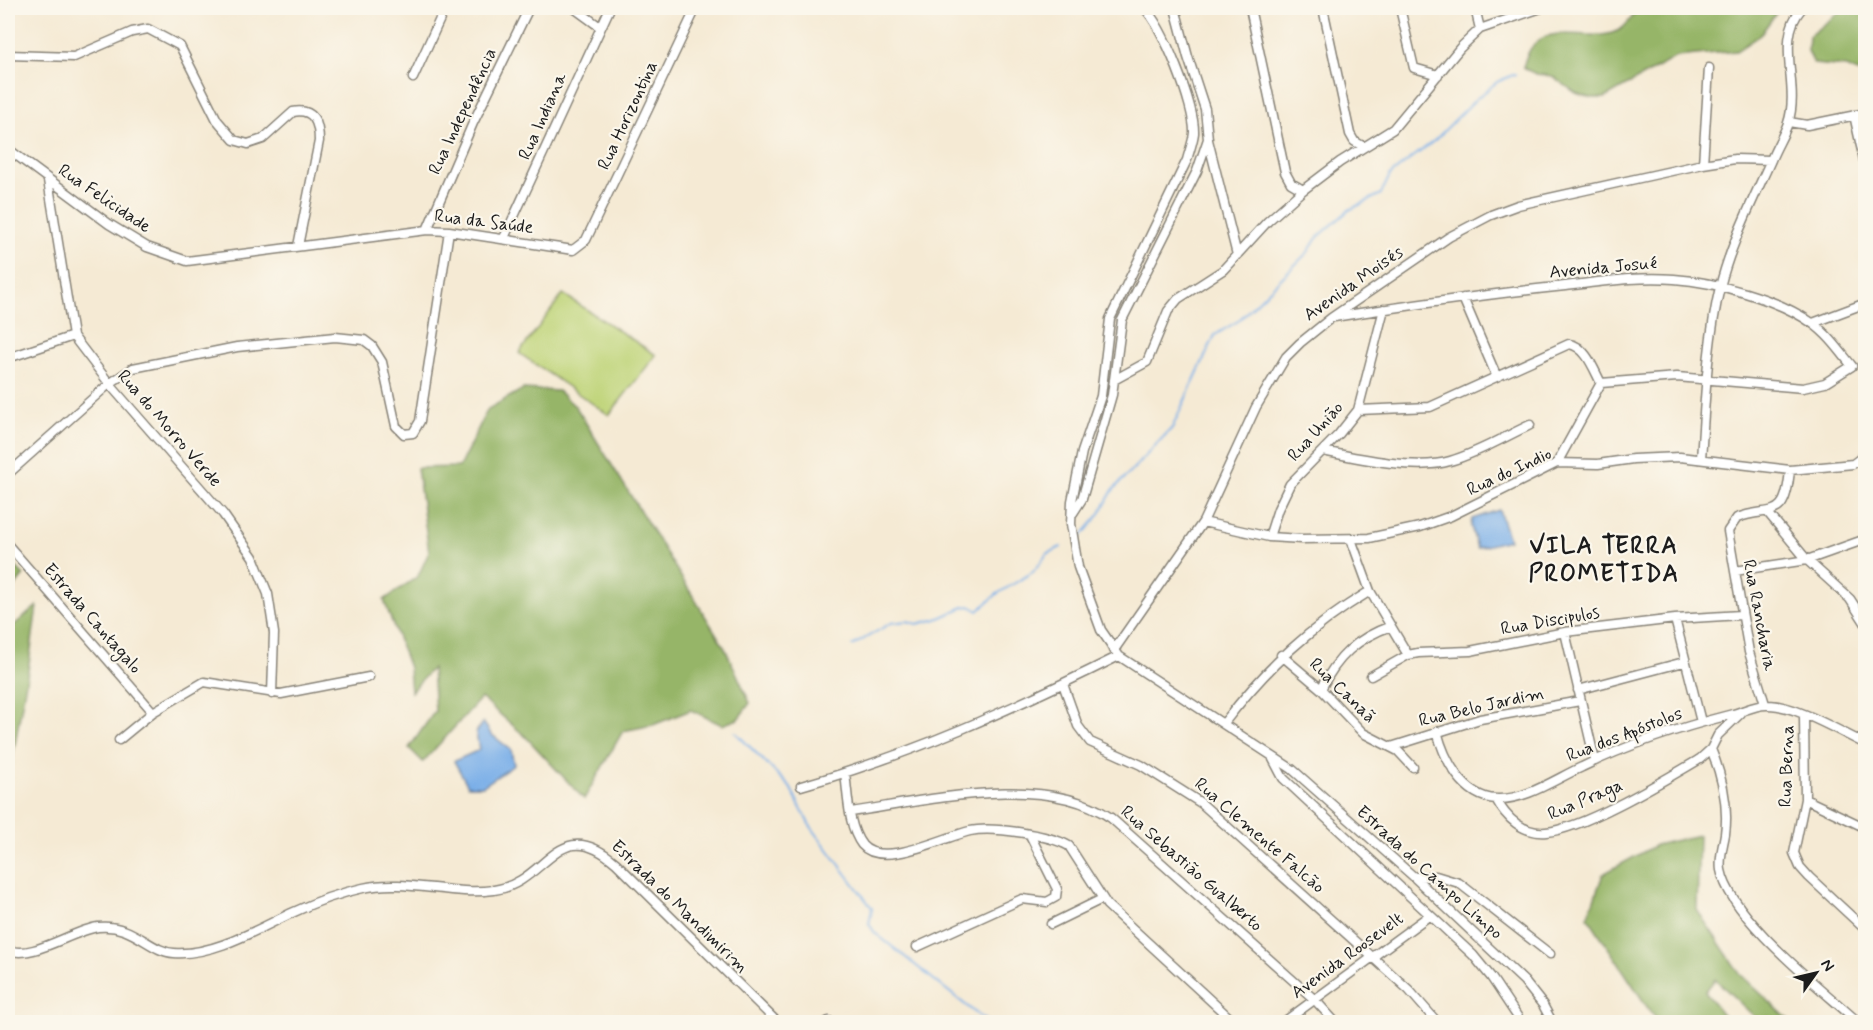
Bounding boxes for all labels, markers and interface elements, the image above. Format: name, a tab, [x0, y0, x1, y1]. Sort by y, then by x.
street label: Rua Independência	[423, 44, 503, 179]
street label: Rua Horizontina	[592, 57, 664, 174]
street label: Rua Indiana	[513, 69, 573, 164]
street label: Rua Felicidade	[53, 159, 156, 239]
street label: Rua da Saúde	[433, 204, 535, 240]
street label: Avenida Moisés	[1299, 241, 1408, 327]
street label: Avenida Josué	[1548, 251, 1658, 285]
street label: Rua do Morro Verde	[111, 365, 227, 493]
street label: Rua União	[1282, 396, 1349, 467]
street label: Rua do Indio	[1463, 442, 1556, 502]
district label: VILA TERRA PROMETIDA	[1528, 531, 1680, 590]
street label: Estrada Cantagalo	[37, 558, 147, 680]
street label: Rua Rancharia	[1736, 558, 1782, 673]
street label: Rua Discipulos	[1499, 600, 1601, 641]
street label: Rua Canaã	[1304, 653, 1381, 729]
street label: Rua Belo Jardim	[1416, 681, 1546, 733]
street label: Rua dos Apóstolos	[1563, 702, 1686, 769]
street label: Rua Berna	[1774, 724, 1800, 808]
street label: Rua Clemente Falcão	[1189, 772, 1330, 899]
street label: Rua Praga	[1544, 773, 1627, 827]
street label: Rua Sebastião Gualberto	[1115, 800, 1268, 937]
street label: Estrada do Campo Limpo	[1351, 800, 1508, 945]
street label: Estrada do Mandimirim	[605, 835, 753, 979]
street label: Avenida Roosevelt	[1287, 907, 1409, 1005]
north arrow	[1786, 943, 1846, 1003]
text: N	[1816, 955, 1839, 976]

